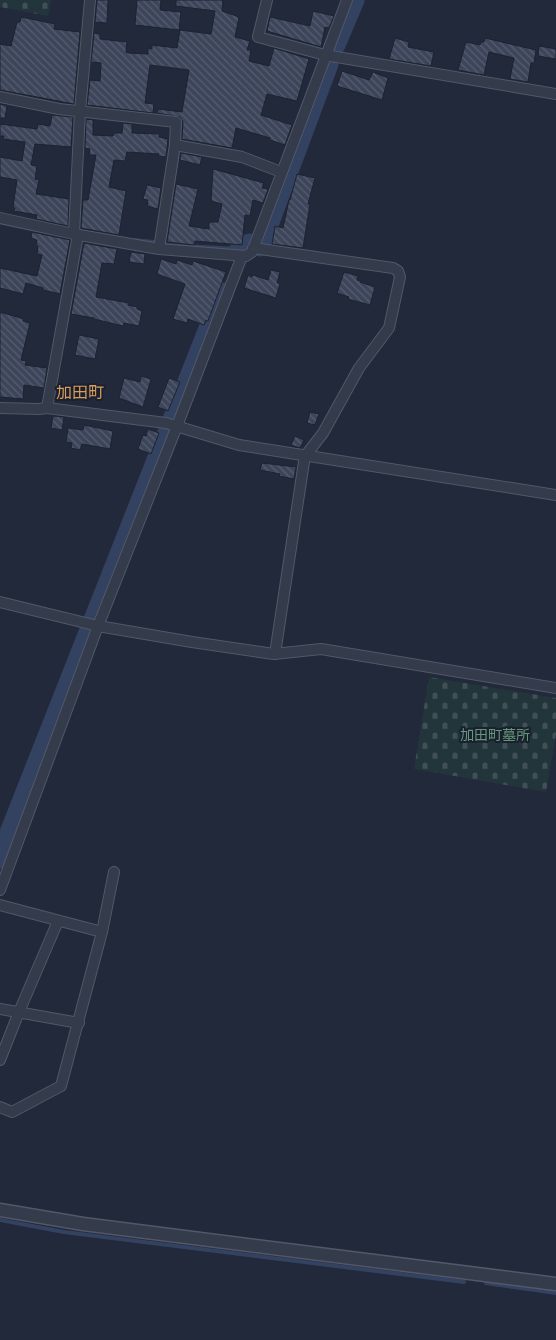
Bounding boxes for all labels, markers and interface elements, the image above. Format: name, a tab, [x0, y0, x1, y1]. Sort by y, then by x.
district label: 加田町	[56, 382, 104, 403]
park label: 加田町墓所	[460, 726, 530, 744]

